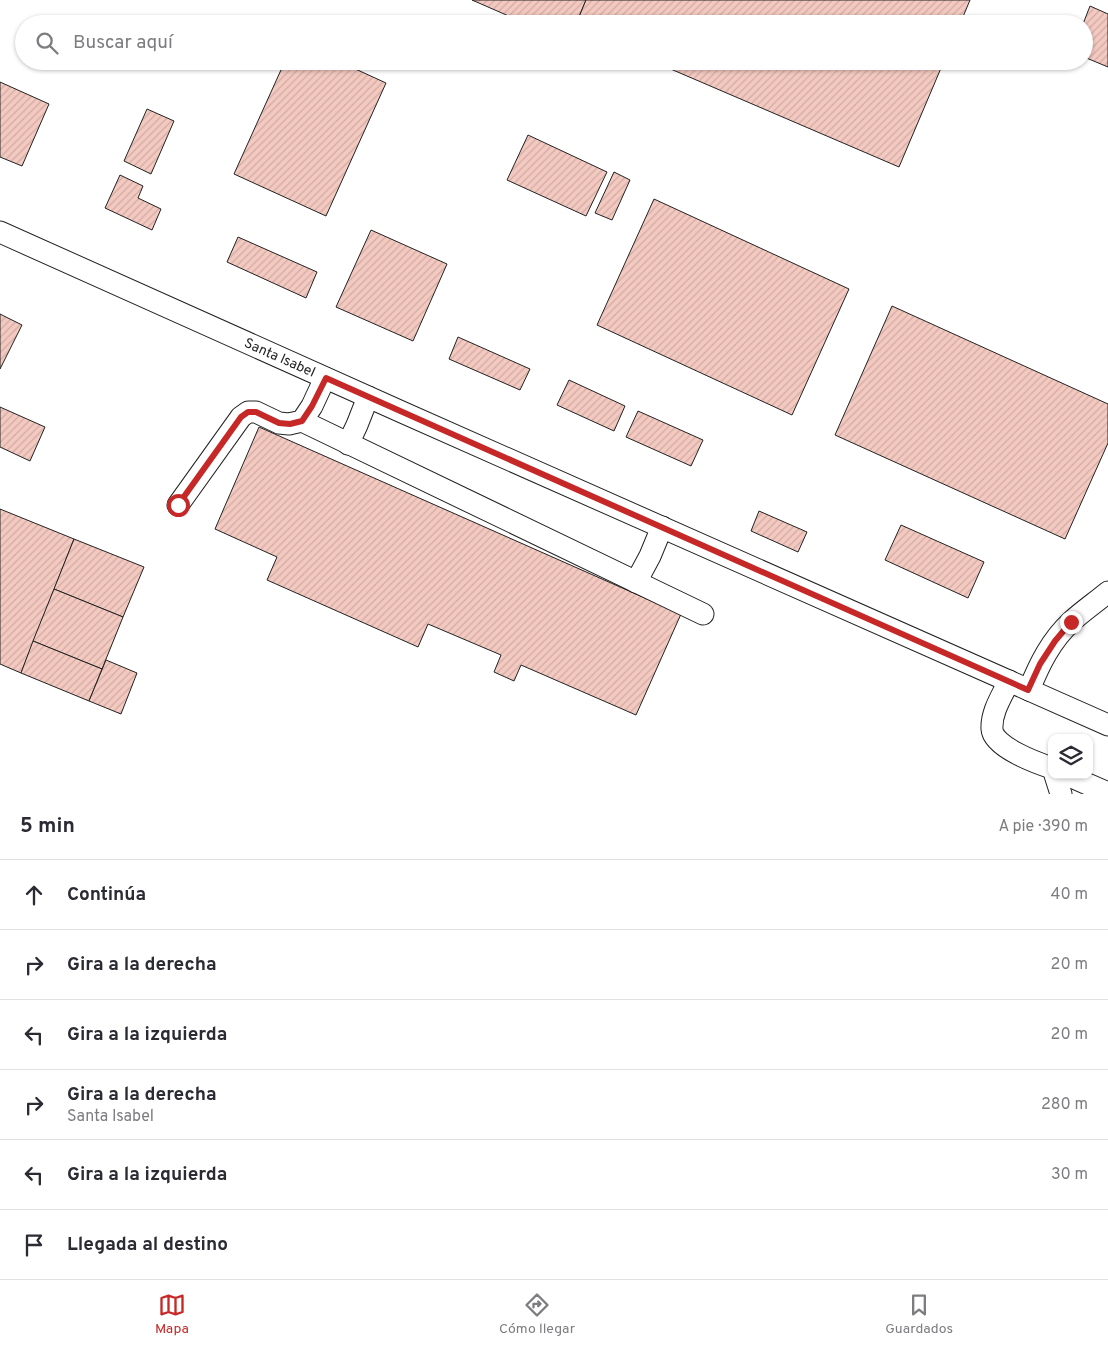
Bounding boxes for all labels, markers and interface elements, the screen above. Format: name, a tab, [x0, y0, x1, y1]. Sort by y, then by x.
search box	[15, 15, 1093, 70]
icon: search	[33, 29, 61, 57]
text: Buscar aquí	[73, 31, 173, 55]
street label: Santa Isabel	[241, 335, 318, 382]
route start	[167, 494, 190, 517]
route end	[1060, 611, 1083, 634]
map controls	[1048, 734, 1093, 779]
button: layers	[1048, 734, 1093, 779]
text: 5 min	[20, 813, 75, 840]
text: A pie · 390 m	[998, 817, 1088, 837]
icon: ahead	[20, 881, 48, 909]
text: Continúa	[67, 883, 146, 907]
text: 40 m	[1050, 885, 1088, 905]
icon: right	[20, 951, 48, 979]
text: Gira a la derecha	[67, 953, 217, 977]
text: 20 m	[1051, 955, 1088, 975]
icon: left	[20, 1021, 48, 1049]
text: Gira a la izquierda	[67, 1023, 227, 1047]
text: 20 m	[1051, 1025, 1088, 1045]
text: Gira a la derecha	[67, 1083, 217, 1107]
icon: right	[20, 1091, 48, 1119]
text: 280 m	[1041, 1095, 1088, 1115]
text: Santa Isabel	[67, 1107, 154, 1127]
icon: left	[20, 1161, 48, 1189]
text: Gira a la izquierda	[67, 1163, 227, 1187]
text: 30 m	[1051, 1165, 1088, 1185]
icon: arrive	[20, 1231, 48, 1259]
text: Llegada al destino	[67, 1233, 228, 1257]
tab: Mapa	[155, 1291, 189, 1338]
tab: Cómo llegar	[499, 1291, 575, 1338]
tab: Guardados	[885, 1291, 953, 1338]

